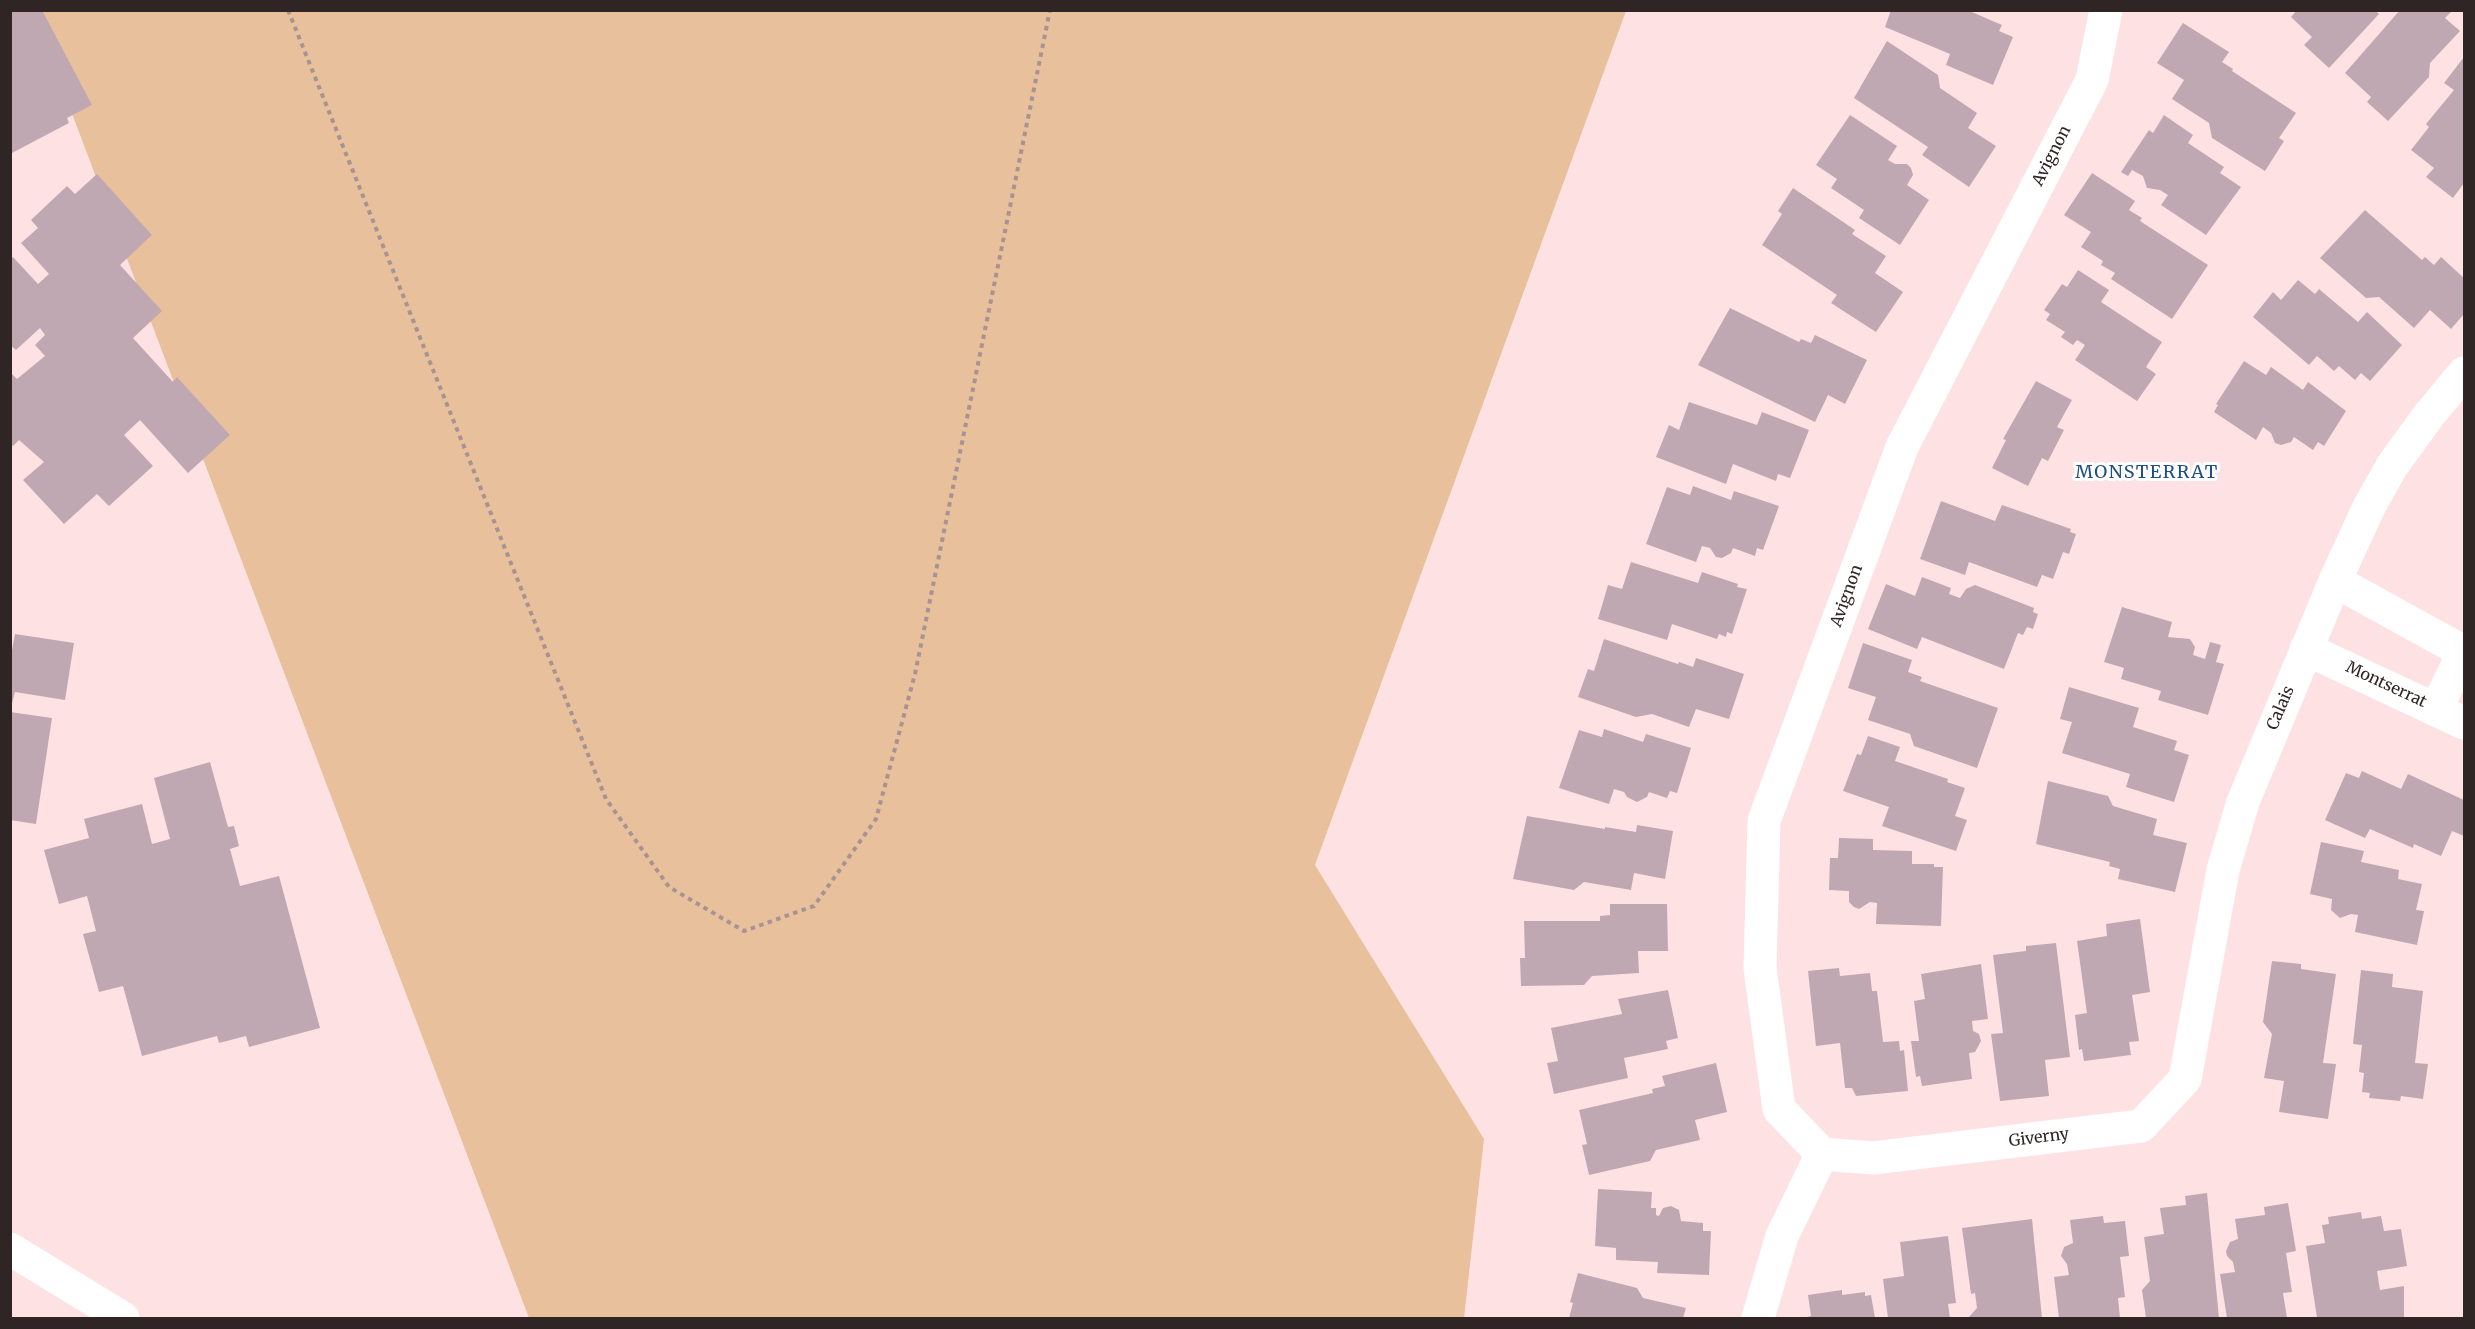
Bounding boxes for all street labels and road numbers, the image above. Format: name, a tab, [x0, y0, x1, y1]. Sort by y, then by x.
street label: Avignon	[2029, 123, 2075, 189]
street label: Avignon	[1827, 562, 1867, 630]
street label: Montserrat	[2343, 658, 2429, 712]
street label: Calais	[2263, 683, 2299, 733]
street label: Giverny	[2008, 1125, 2070, 1151]

